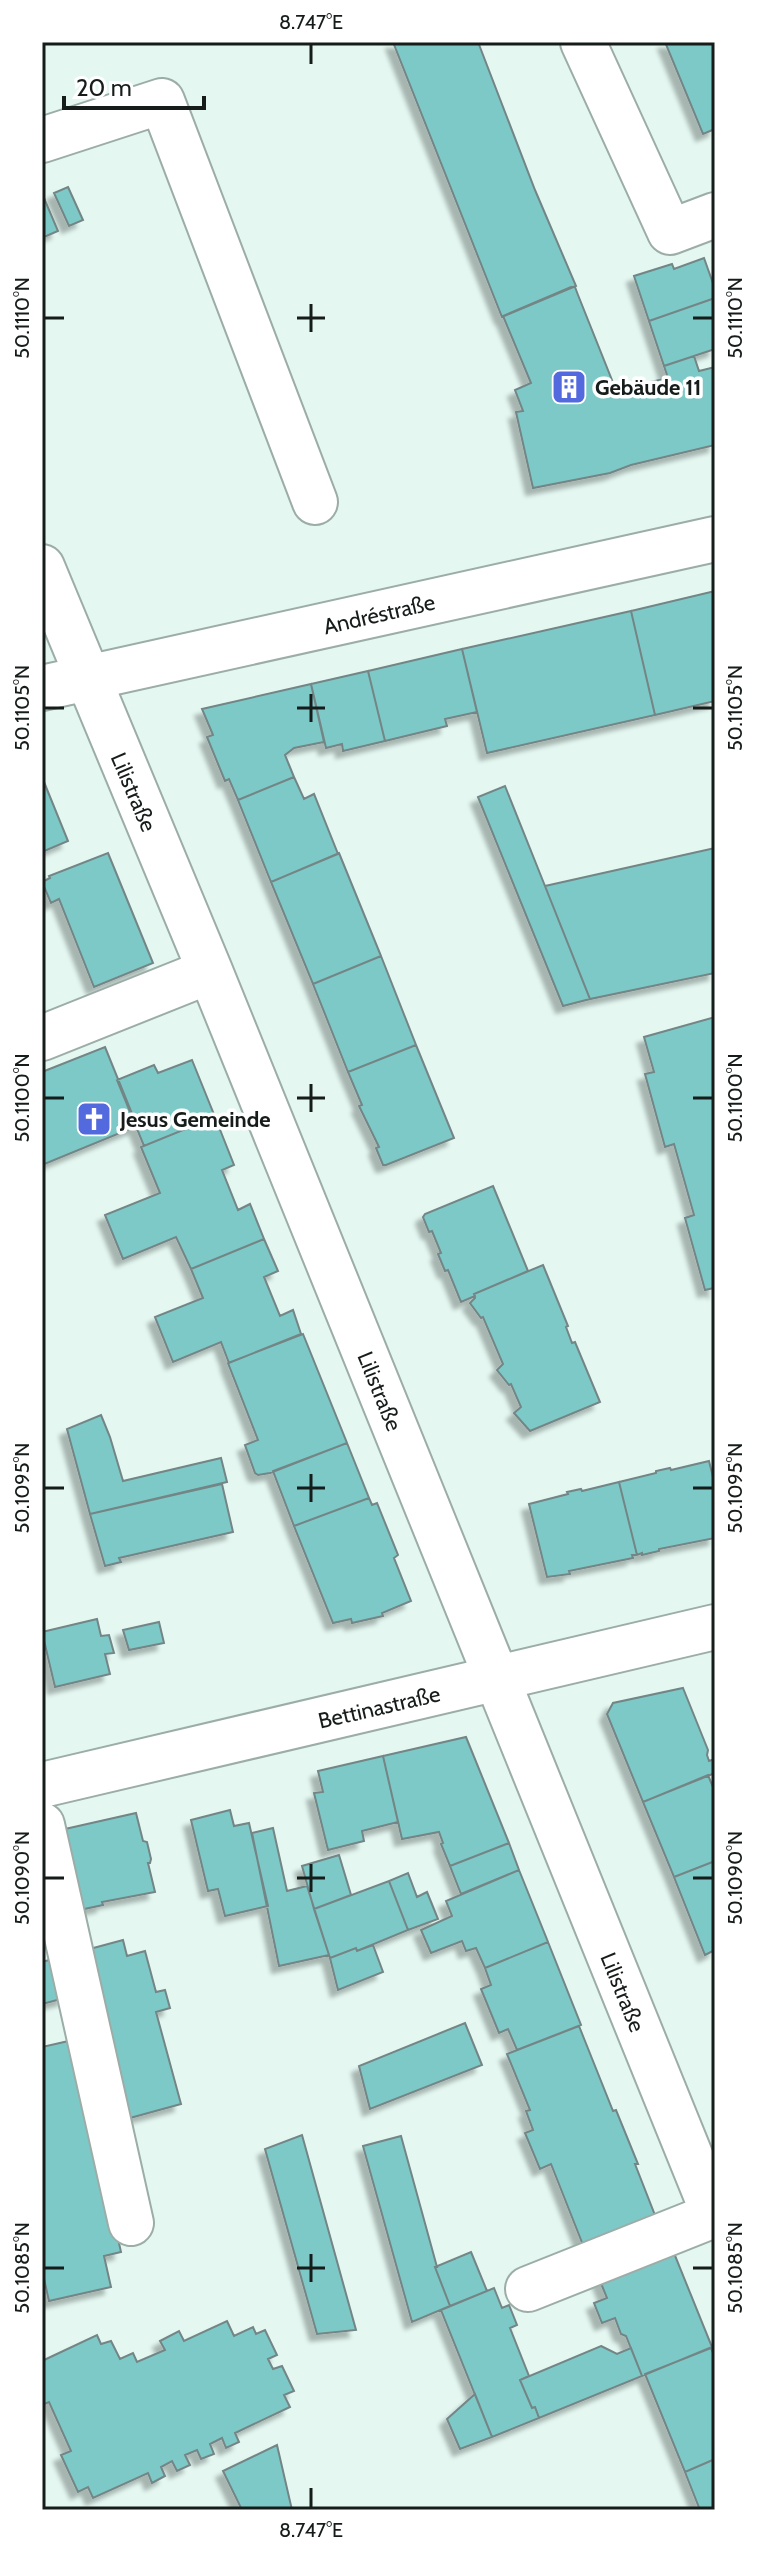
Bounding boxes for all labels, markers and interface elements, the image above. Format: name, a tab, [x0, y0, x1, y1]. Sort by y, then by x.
text: 8.747°E	[279, 10, 343, 34]
scale bar	[64, 60, 204, 110]
text: 20 m	[76, 73, 132, 102]
text: 50.1110°N	[10, 277, 34, 359]
text: 50.1110°N	[723, 277, 747, 359]
building icon: Gebäude 11	[550, 368, 588, 406]
place label: Gebäude 11	[595, 374, 701, 401]
street label: Andréstraße	[321, 589, 438, 640]
text: 50.1105°N	[10, 665, 34, 751]
text: 50.1105°N	[723, 665, 747, 751]
street label: Lilistraße	[105, 749, 162, 836]
text: 50.1100°N	[10, 1053, 34, 1143]
text: 50.1100°N	[723, 1053, 747, 1143]
church icon: Jesus Gemeinde	[75, 1100, 113, 1138]
place label: Jesus Gemeinde	[119, 1106, 271, 1133]
street label: Lilistraße	[351, 1348, 408, 1435]
text: 50.1095°N	[10, 1443, 34, 1533]
text: 50.1095°N	[723, 1443, 747, 1533]
street label: Bettinastraße	[315, 1680, 443, 1735]
text: 50.1090°N	[10, 1831, 34, 1925]
text: 50.1090°N	[723, 1831, 747, 1925]
street label: Lilistraße	[594, 1949, 651, 2036]
text: 50.1085°N	[10, 2222, 34, 2314]
text: 50.1085°N	[723, 2222, 747, 2314]
text: 8.747°E	[279, 2518, 343, 2542]

